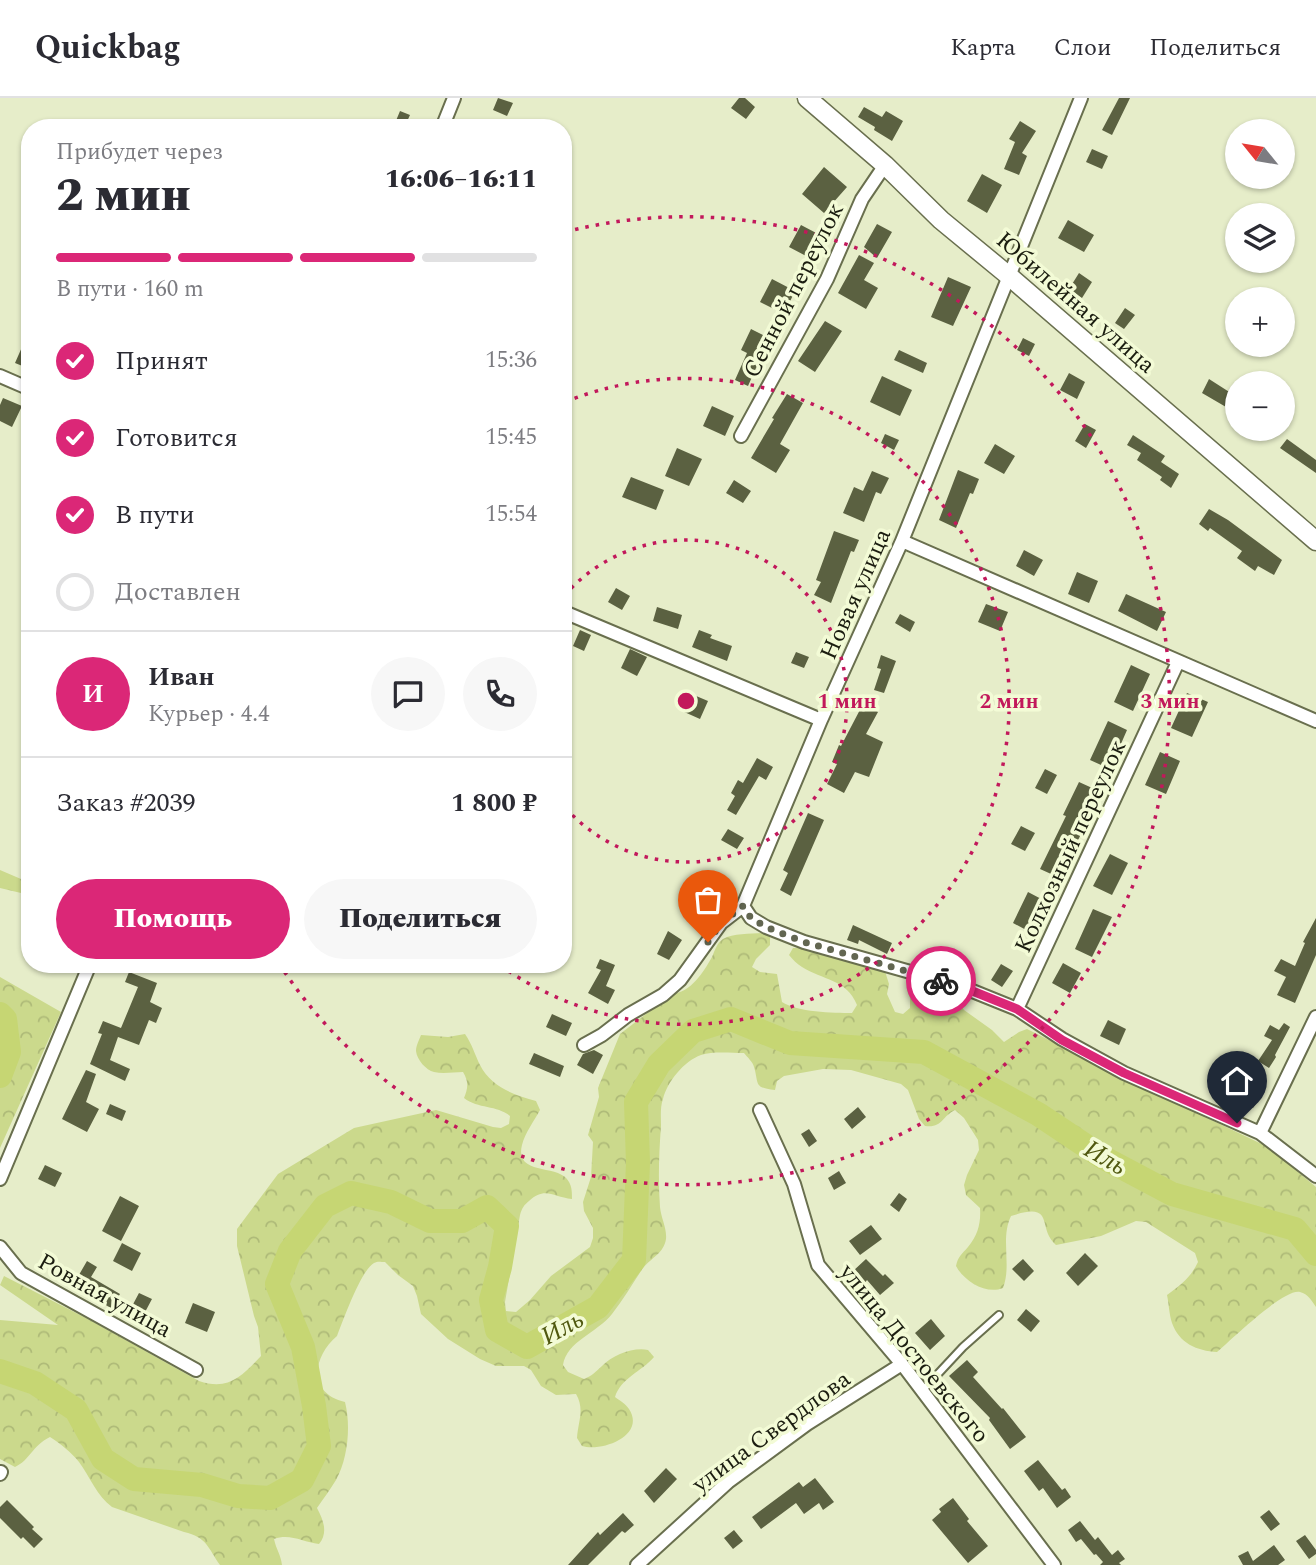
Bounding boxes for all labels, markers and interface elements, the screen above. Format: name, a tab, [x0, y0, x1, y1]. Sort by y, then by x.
text: Quickbag	[35, 23, 181, 73]
text: Карта	[950, 30, 1016, 66]
text: Слои	[1054, 30, 1111, 66]
text: Поделиться	[1149, 30, 1281, 66]
north arrow	[1225, 119, 1295, 189]
map controls	[1225, 119, 1295, 441]
text: Прибудет через	[56, 135, 223, 170]
text: 16:06–16:11	[385, 159, 537, 199]
text: 2 мин	[56, 161, 191, 231]
street label: Сенной переулок	[734, 196, 854, 384]
button: layers	[1225, 203, 1295, 273]
street label: Юбилейная улица	[988, 223, 1163, 383]
text: В пути · 160 m	[56, 272, 204, 307]
button: +	[1225, 287, 1295, 357]
text: Принят	[115, 341, 208, 381]
icon: check	[56, 342, 94, 380]
text: 15:36	[485, 343, 537, 378]
button: −	[1225, 371, 1295, 441]
text: Готовится	[115, 418, 238, 458]
icon: check	[56, 419, 94, 457]
text: 15:45	[485, 420, 537, 455]
text: В пути	[115, 495, 195, 535]
icon: check	[56, 496, 94, 534]
text: 15:54	[485, 497, 537, 532]
street label: Новая улица	[811, 523, 901, 666]
text: Доставлен	[115, 572, 241, 612]
text: Иван	[148, 657, 215, 697]
button: chat	[371, 657, 445, 731]
button: phone	[463, 657, 537, 731]
text: И	[82, 674, 104, 714]
text: 1 мин	[817, 686, 877, 718]
text: 2 мин	[979, 686, 1039, 718]
text: 3 мин	[1140, 686, 1200, 718]
centre of rings	[674, 689, 698, 713]
text: Курьер · 4.4	[148, 697, 270, 732]
street label: Колхозный переулок	[1006, 734, 1136, 959]
text: Заказ #2039	[56, 783, 195, 823]
text: 1 800 ₽	[451, 783, 537, 823]
pin	[678, 870, 738, 942]
button: Помощь	[56, 879, 290, 959]
button: Поделиться	[304, 879, 537, 959]
icon: bag	[689, 881, 727, 919]
courier	[906, 946, 976, 1016]
icon: bike	[922, 962, 960, 1000]
pin	[1207, 1051, 1267, 1123]
icon: home	[1218, 1062, 1256, 1100]
water label: Иль	[1076, 1129, 1135, 1186]
street label: Ровная улица	[31, 1244, 178, 1348]
street label: улица Достоевского	[830, 1255, 998, 1451]
water label: Иль	[533, 1300, 592, 1356]
street label: улица Свердлова	[684, 1362, 859, 1502]

